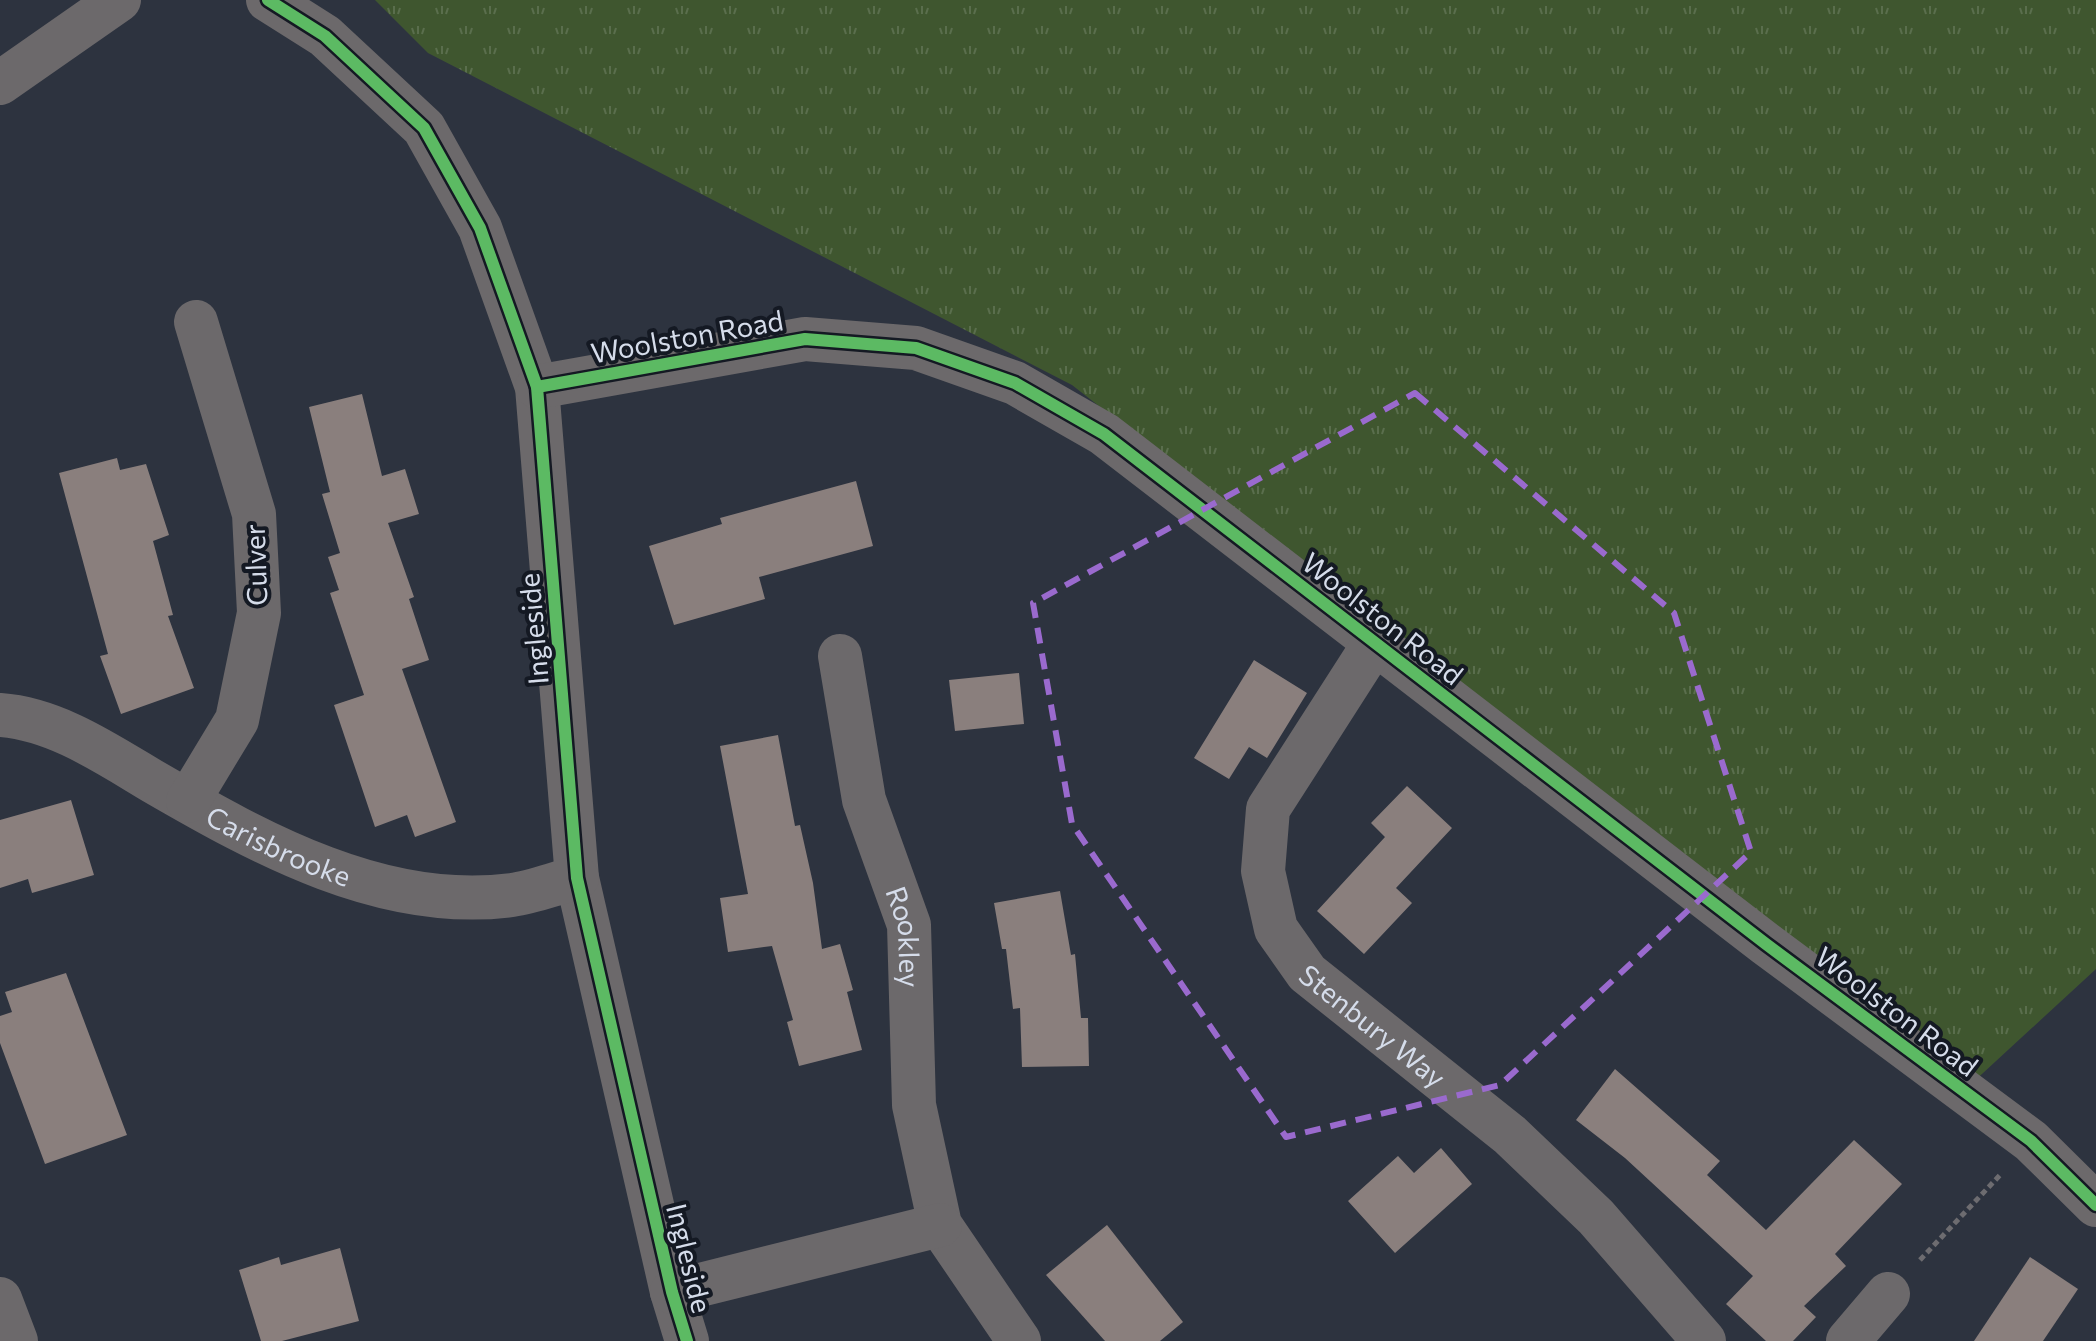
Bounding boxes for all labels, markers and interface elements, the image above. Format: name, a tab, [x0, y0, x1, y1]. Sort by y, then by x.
street label: Woolston Road	[588, 302, 786, 370]
street label: Culver	[237, 524, 273, 606]
street label: Woolston Road	[1296, 545, 1470, 691]
street label: Ingleside	[511, 572, 555, 686]
street label: Carisbrooke	[201, 798, 355, 893]
street label: Rookley	[879, 881, 928, 988]
street label: Woolston Road	[1809, 939, 1985, 1083]
street label: Stenbury Way	[1293, 957, 1453, 1094]
street label: Ingleside	[660, 1200, 720, 1316]

